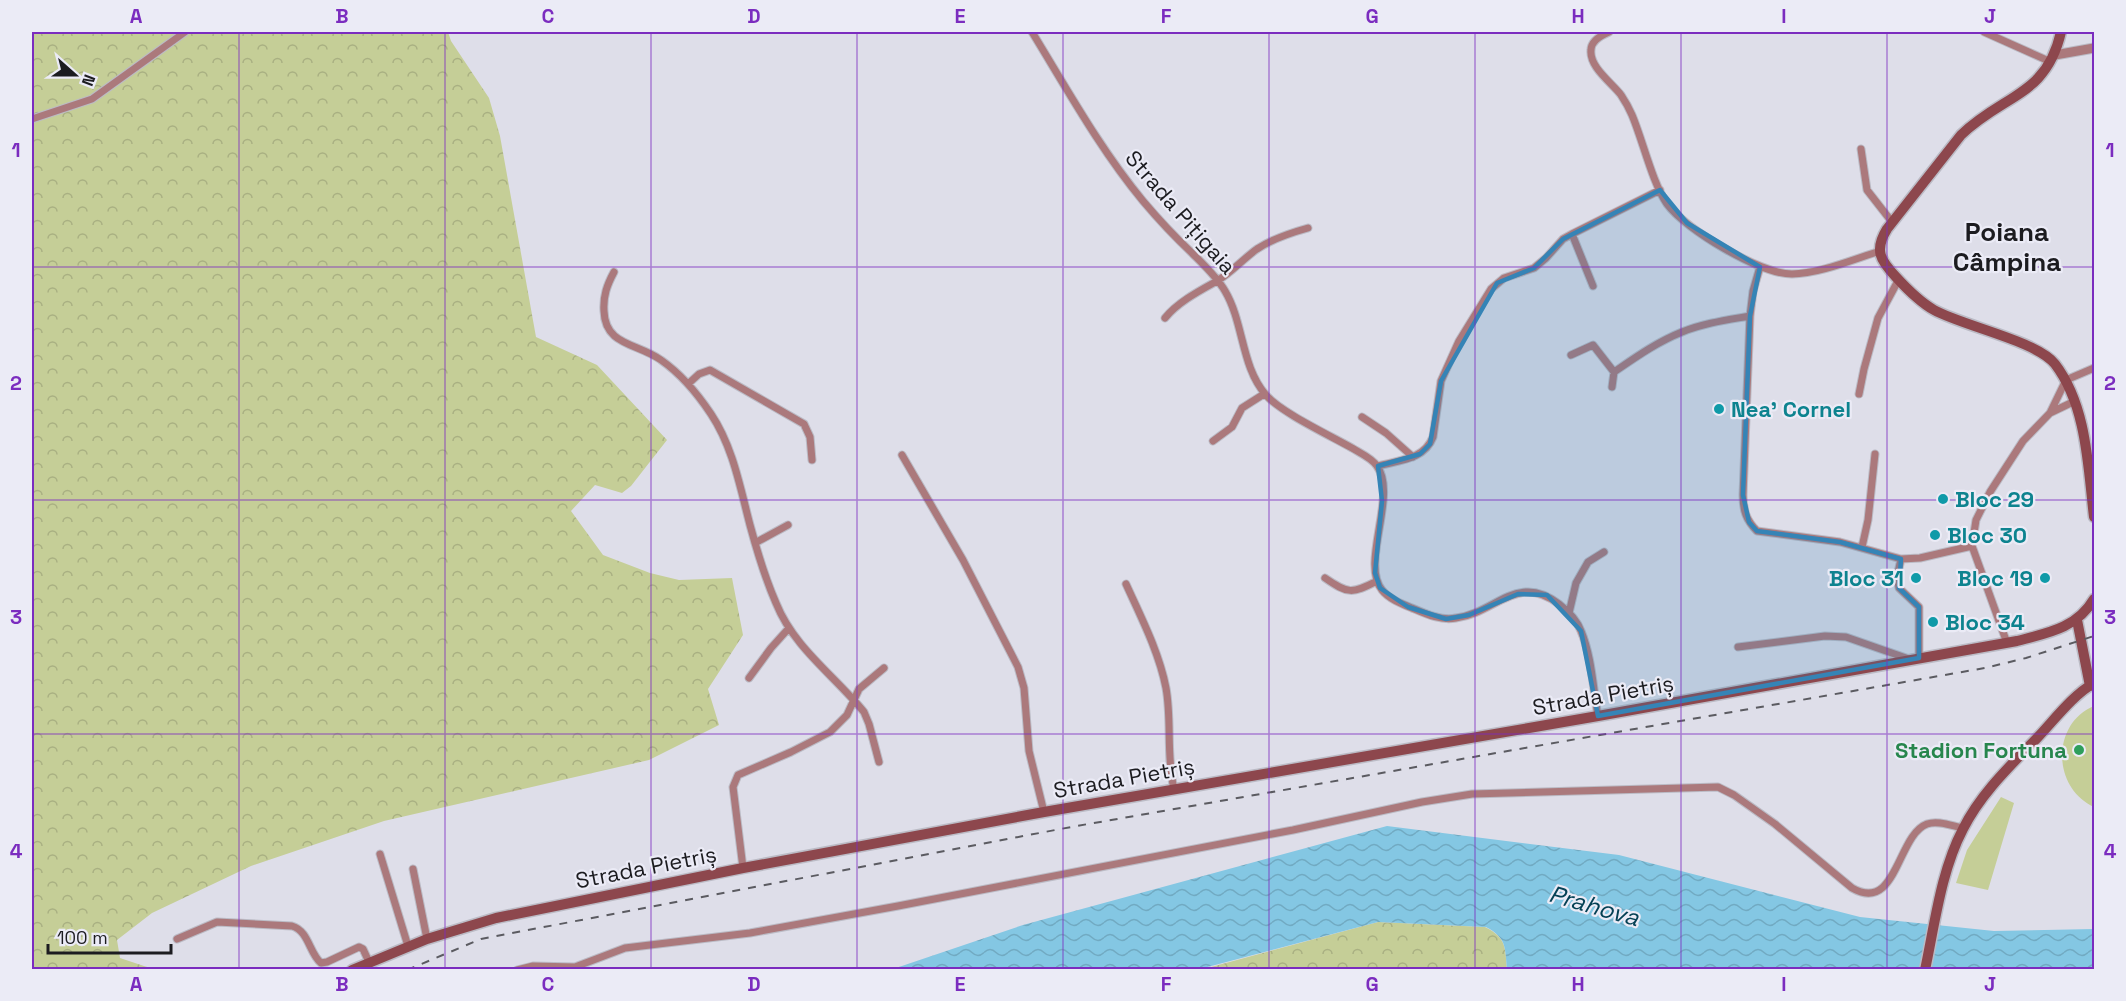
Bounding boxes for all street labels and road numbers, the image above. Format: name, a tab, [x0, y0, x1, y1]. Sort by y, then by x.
street label: Strada Pițigaia	[1119, 144, 1243, 280]
street label: Strada Pietriș	[1530, 669, 1676, 721]
street label: Strada Pietriș	[1051, 752, 1197, 804]
street label: Strada Pietriș	[573, 840, 719, 894]

